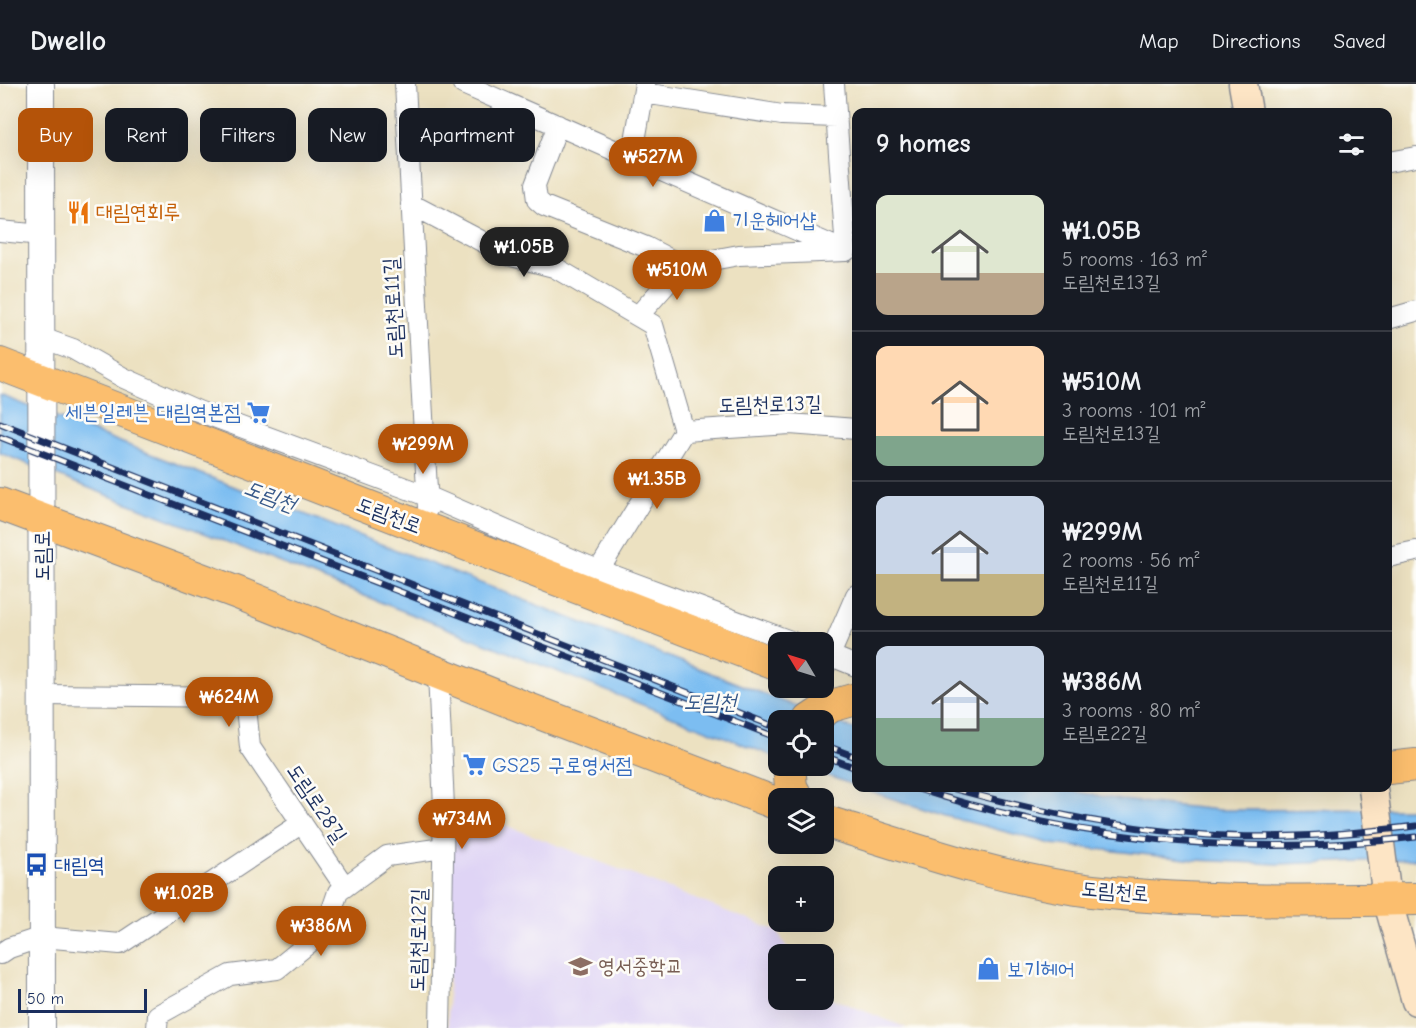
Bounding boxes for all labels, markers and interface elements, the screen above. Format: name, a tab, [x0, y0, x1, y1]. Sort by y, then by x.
text: Dwello	[30, 25, 106, 57]
text: Map	[1139, 29, 1179, 53]
text: Directions	[1212, 29, 1301, 53]
text: Saved	[1334, 29, 1386, 53]
chip: Buy	[18, 108, 93, 162]
chip: Rent	[105, 108, 188, 162]
chip: Filters	[200, 108, 296, 162]
chip: New	[308, 108, 387, 162]
chip: Apartment	[399, 108, 535, 162]
icon: filters	[1335, 128, 1368, 161]
text: 9 homes	[876, 129, 971, 159]
pin: ₩527M	[611, 137, 695, 188]
text: ₩527M	[623, 145, 683, 168]
restaurant icon: 대림연회루	[65, 199, 91, 225]
place label: 대림연회루	[96, 200, 181, 224]
shop icon: 기운헤어샵	[701, 207, 727, 233]
place label: 기운헤어샵	[732, 208, 817, 232]
text: ₩1.05B	[1062, 216, 1141, 246]
icon: home	[924, 219, 996, 291]
pin: ₩1.05B	[475, 227, 573, 278]
text: ₩1.05B	[494, 235, 554, 258]
text: 5 rooms · 163 m²	[1062, 248, 1207, 271]
pin: ₩510M	[635, 250, 719, 301]
street label: 도림천로11길	[378, 257, 408, 359]
text: ₩510M	[647, 258, 707, 281]
text: 도림천로13길	[1062, 271, 1161, 294]
text: ₩510M	[1062, 367, 1141, 397]
icon: home	[924, 370, 996, 442]
street label: 도림천로13길	[718, 391, 822, 417]
supermarket icon: 세븐일레븐 대림역본점	[246, 399, 272, 425]
text: 3 rooms · 101 m²	[1062, 399, 1206, 422]
place label: 세븐일레븐 대림역본점	[65, 400, 241, 424]
text: 도림천로13길	[1062, 422, 1161, 445]
pin: ₩299M	[381, 424, 465, 475]
text: ₩299M	[392, 432, 454, 455]
pin: ₩1.35B	[608, 459, 706, 510]
text: ₩1.35B	[627, 467, 687, 490]
water label: 도림천	[241, 474, 302, 518]
street label: 도림천로	[353, 492, 425, 538]
text: ₩299M	[1062, 517, 1142, 547]
icon: home	[924, 520, 996, 592]
street label: 도림로	[30, 531, 54, 581]
text: 2 rooms · 56 m²	[1062, 549, 1200, 572]
text: 도림천로11길	[1062, 572, 1158, 595]
north arrow	[768, 632, 834, 698]
map controls	[768, 632, 834, 1010]
text: ₩386M	[1062, 667, 1142, 697]
icon: home	[924, 670, 996, 742]
pin: ₩624M	[187, 677, 271, 728]
text: ₩624M	[199, 685, 259, 708]
water label: 도림천	[683, 689, 739, 715]
text: 3 rooms · 80 m²	[1062, 699, 1200, 722]
button: locate	[768, 710, 834, 776]
text: 도림로22길	[1062, 722, 1147, 745]
supermarket icon: GS25 구로영서점	[461, 752, 487, 778]
place label: GS25 구로영서점	[492, 753, 633, 777]
street label: 도림로28길	[282, 759, 352, 847]
button: layers	[768, 788, 834, 854]
pin: ₩734M	[420, 799, 504, 850]
text: ₩734M	[432, 807, 492, 830]
bus stop icon: 대림역	[23, 852, 49, 878]
place label: 대림역	[54, 853, 105, 877]
button: +	[768, 866, 834, 932]
pin: ₩1.02B	[135, 873, 233, 924]
street label: 도림천로	[1080, 876, 1150, 906]
text: ₩1.02B	[154, 881, 214, 904]
street label: 도림천로12길	[405, 888, 431, 992]
pin: ₩386M	[279, 906, 363, 957]
text: ₩386M	[290, 914, 352, 937]
button: −	[768, 944, 834, 1010]
school or university icon: 영서중학교	[567, 953, 593, 979]
place label: 영서중학교	[598, 954, 683, 978]
shop icon: 보기헤어	[976, 956, 1002, 982]
place label: 보기헤어	[1007, 957, 1075, 981]
scale bar	[18, 986, 147, 1014]
text: 50 m	[27, 990, 64, 1008]

